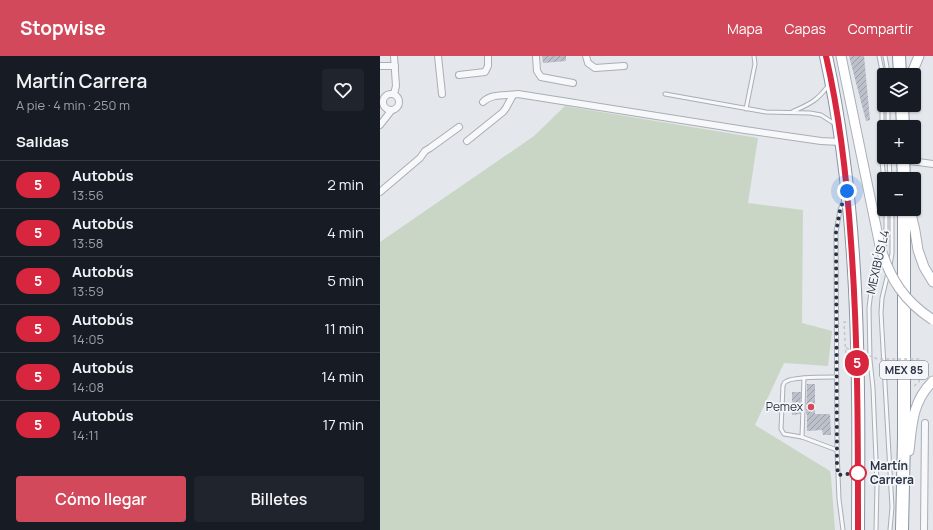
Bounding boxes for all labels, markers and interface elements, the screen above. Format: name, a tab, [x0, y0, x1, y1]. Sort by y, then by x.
text: Stopwise	[20, 15, 106, 41]
text: Mapa	[727, 19, 763, 38]
text: Capas	[785, 19, 826, 38]
text: Compartir	[848, 19, 913, 38]
text: Martín Carrera	[16, 68, 147, 94]
map controls	[877, 68, 921, 216]
button: layers	[877, 68, 921, 112]
button: heart	[322, 69, 364, 111]
text: A pie · 4 min · 250 m	[16, 96, 130, 114]
button: +	[877, 120, 921, 164]
text: Salidas	[16, 131, 69, 152]
text: Autobús	[72, 165, 134, 186]
button: −	[877, 172, 921, 216]
text: 2 min	[327, 174, 364, 195]
text: 5	[34, 175, 42, 194]
your location	[837, 181, 857, 201]
text: 13:56	[72, 186, 104, 204]
text: Autobús	[72, 213, 134, 234]
text: 4 min	[327, 222, 364, 243]
text: 5	[34, 223, 42, 242]
street label: MEXIBÚS L4	[862, 228, 893, 296]
text: 13:58	[72, 234, 103, 252]
text: Autobús	[72, 261, 134, 282]
text: 5 min	[327, 270, 364, 291]
text: 5	[34, 271, 42, 290]
text: 13:59	[72, 282, 104, 300]
text: Autobús	[72, 309, 134, 330]
text: 11 min	[324, 318, 364, 339]
text: 5	[34, 319, 42, 338]
text: 14:05	[72, 330, 104, 348]
line badge: 5	[844, 350, 870, 376]
text: 5	[853, 353, 861, 372]
text: Autobús	[72, 357, 134, 378]
road number: MEX 85	[880, 361, 928, 379]
text: 14 min	[321, 366, 364, 387]
text: 5	[34, 367, 42, 386]
text: 14:08	[72, 378, 104, 396]
place label: Pemex	[766, 398, 804, 415]
marker: Pemex	[806, 402, 816, 412]
text: Autobús	[72, 405, 134, 426]
text: 17 min	[322, 414, 364, 435]
text: 5	[34, 415, 42, 434]
text: 14:11	[72, 426, 99, 444]
place label: Martín Carrera	[870, 457, 914, 488]
marker: Martín Carrera	[849, 464, 867, 482]
button: Cómo llegar	[16, 476, 186, 522]
button: Billetes	[194, 476, 364, 522]

